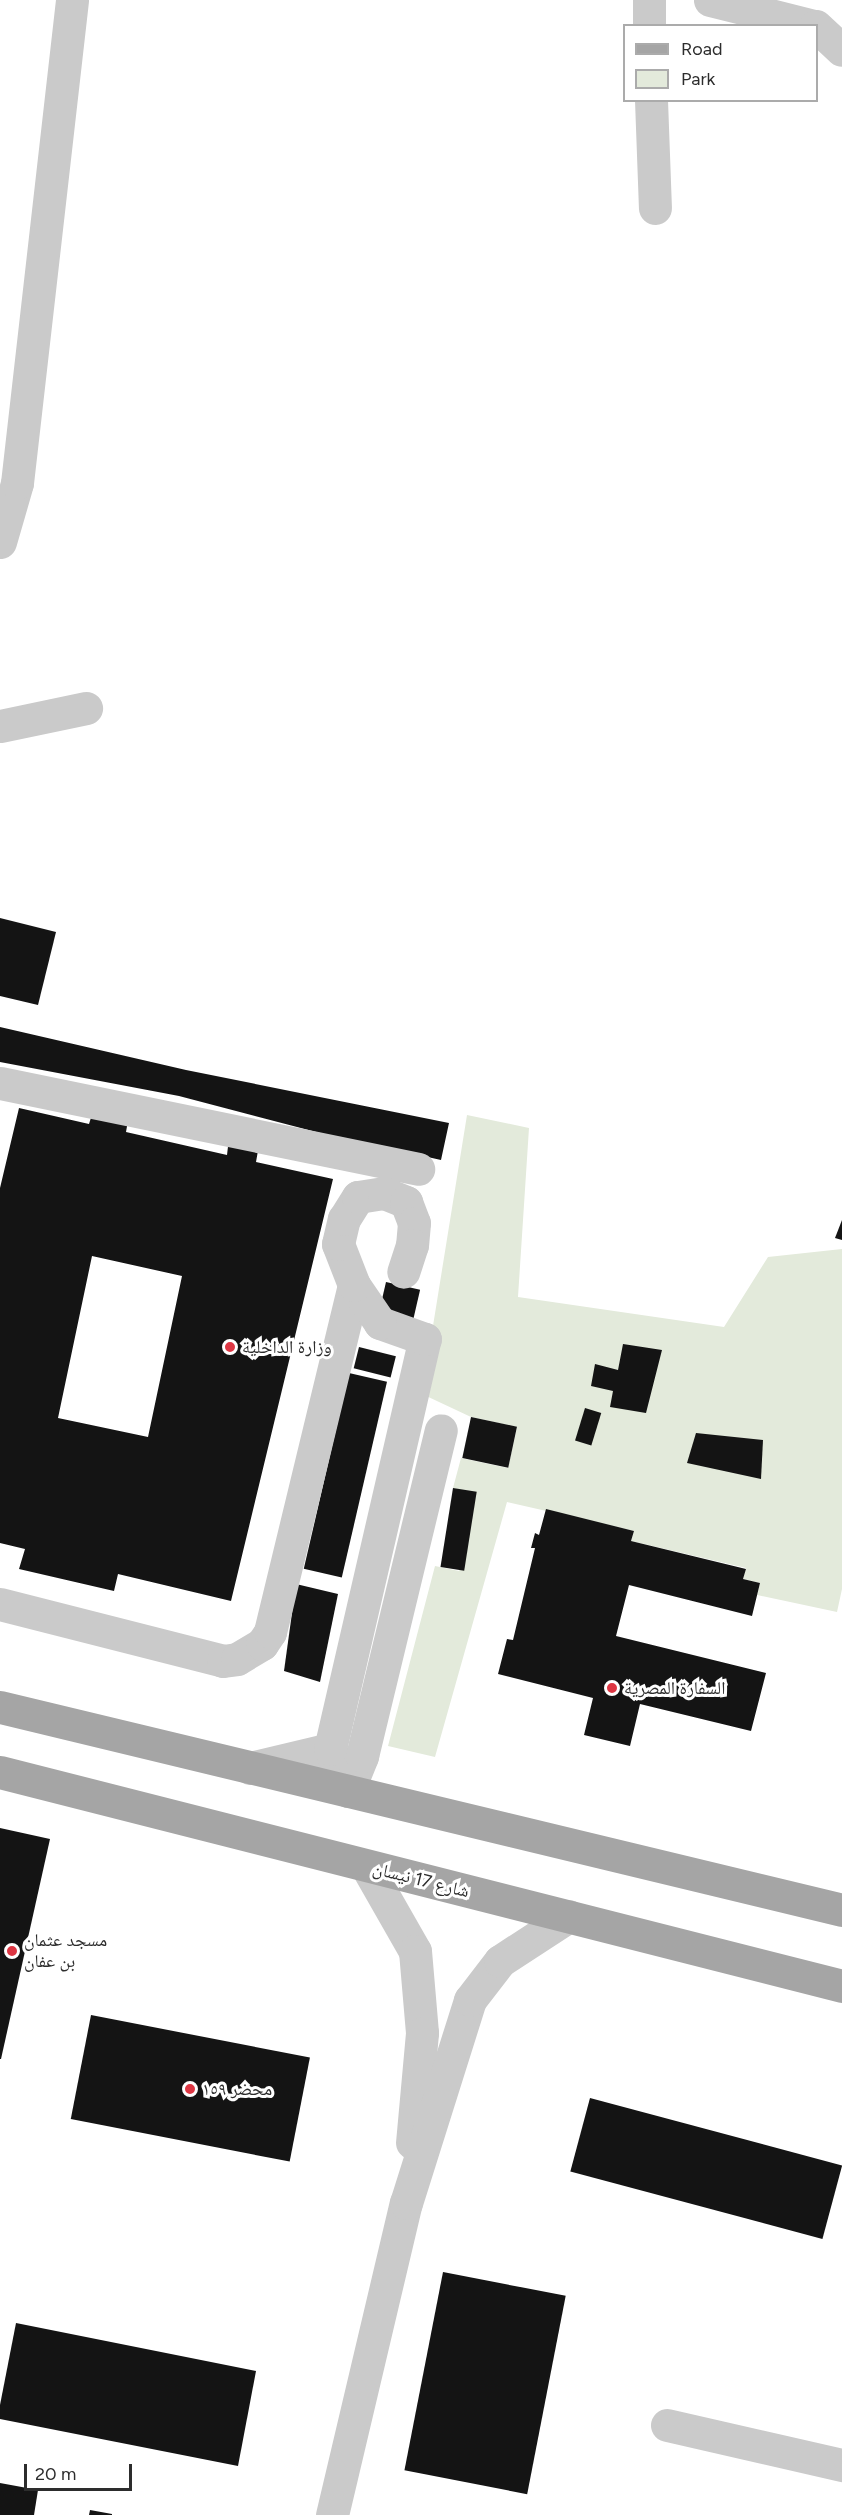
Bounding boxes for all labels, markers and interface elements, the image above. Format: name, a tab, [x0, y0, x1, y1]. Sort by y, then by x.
legend	[623, 24, 818, 102]
text: Road	[681, 38, 722, 60]
text: Park	[681, 68, 715, 90]
place label: وزارة الداخلية	[242, 1336, 332, 1358]
marker: وزارة الداخلية	[223, 1340, 237, 1354]
place label: السفارة المصرية	[624, 1677, 725, 1699]
marker: السفارة المصرية	[605, 1681, 619, 1695]
street label: شارع 17 نيسان	[371, 1858, 471, 1902]
place label: مسجد عثمان بن عفان	[24, 1930, 107, 1972]
marker: مسجد عثمان بن عفان	[5, 1944, 19, 1958]
place label: محضر ١٥٩	[202, 2078, 272, 2100]
marker: محضر ١٥٩	[183, 2082, 197, 2096]
scale bar	[27, 2452, 135, 2490]
text: 20 m	[35, 2463, 76, 2485]

